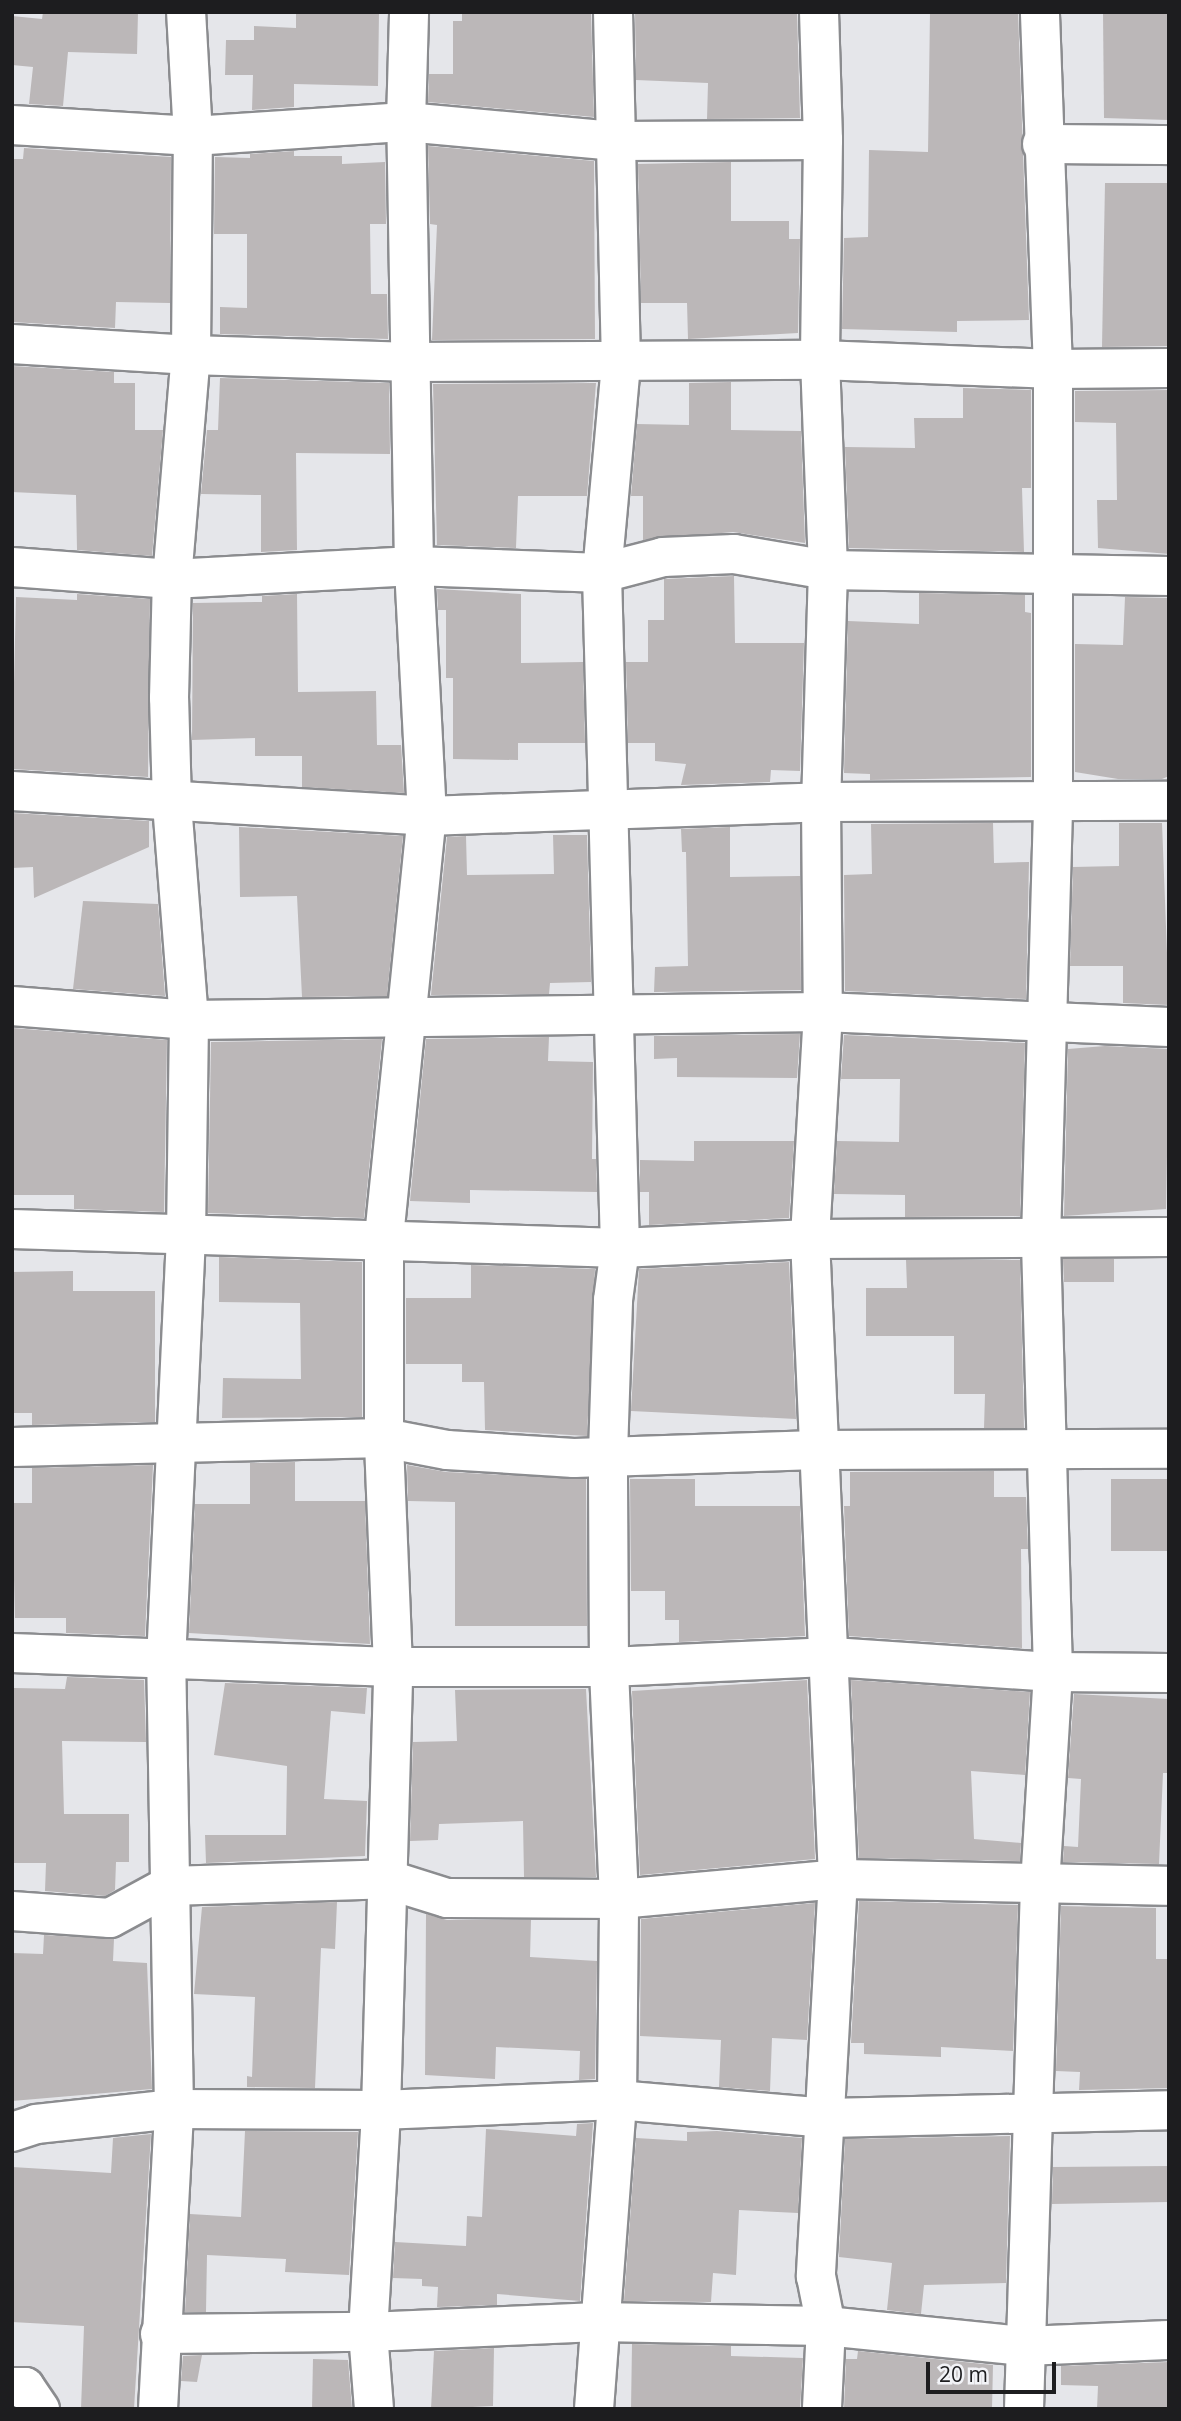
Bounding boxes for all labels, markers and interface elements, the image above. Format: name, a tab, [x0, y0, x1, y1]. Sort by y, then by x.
scale bar	[929, 2348, 1058, 2392]
text: 20 m	[939, 2360, 988, 2388]

